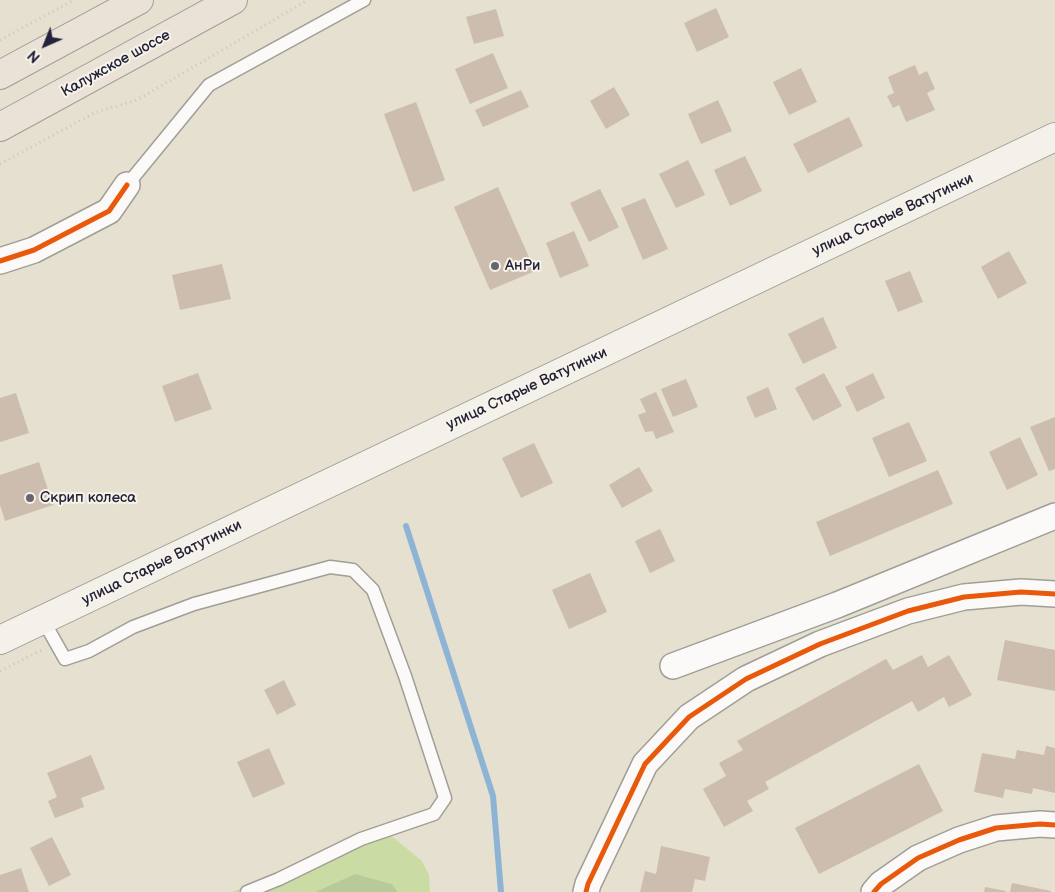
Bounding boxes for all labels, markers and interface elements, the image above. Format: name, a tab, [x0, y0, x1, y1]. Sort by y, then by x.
north arrow	[20, 20, 70, 70]
street label: Калужское шоссе	[58, 27, 174, 101]
text: N	[25, 46, 44, 66]
street label: улица Старые Ватутинки	[810, 170, 976, 260]
place label: АнРи	[505, 257, 540, 275]
marker: АнРи	[489, 260, 501, 272]
street label: улица Старые Ватутинки	[444, 344, 610, 434]
place label: Скрип колеса	[40, 489, 136, 507]
marker: Скрип колеса	[24, 492, 36, 504]
street label: улица Старые Ватутинки	[79, 516, 245, 610]

